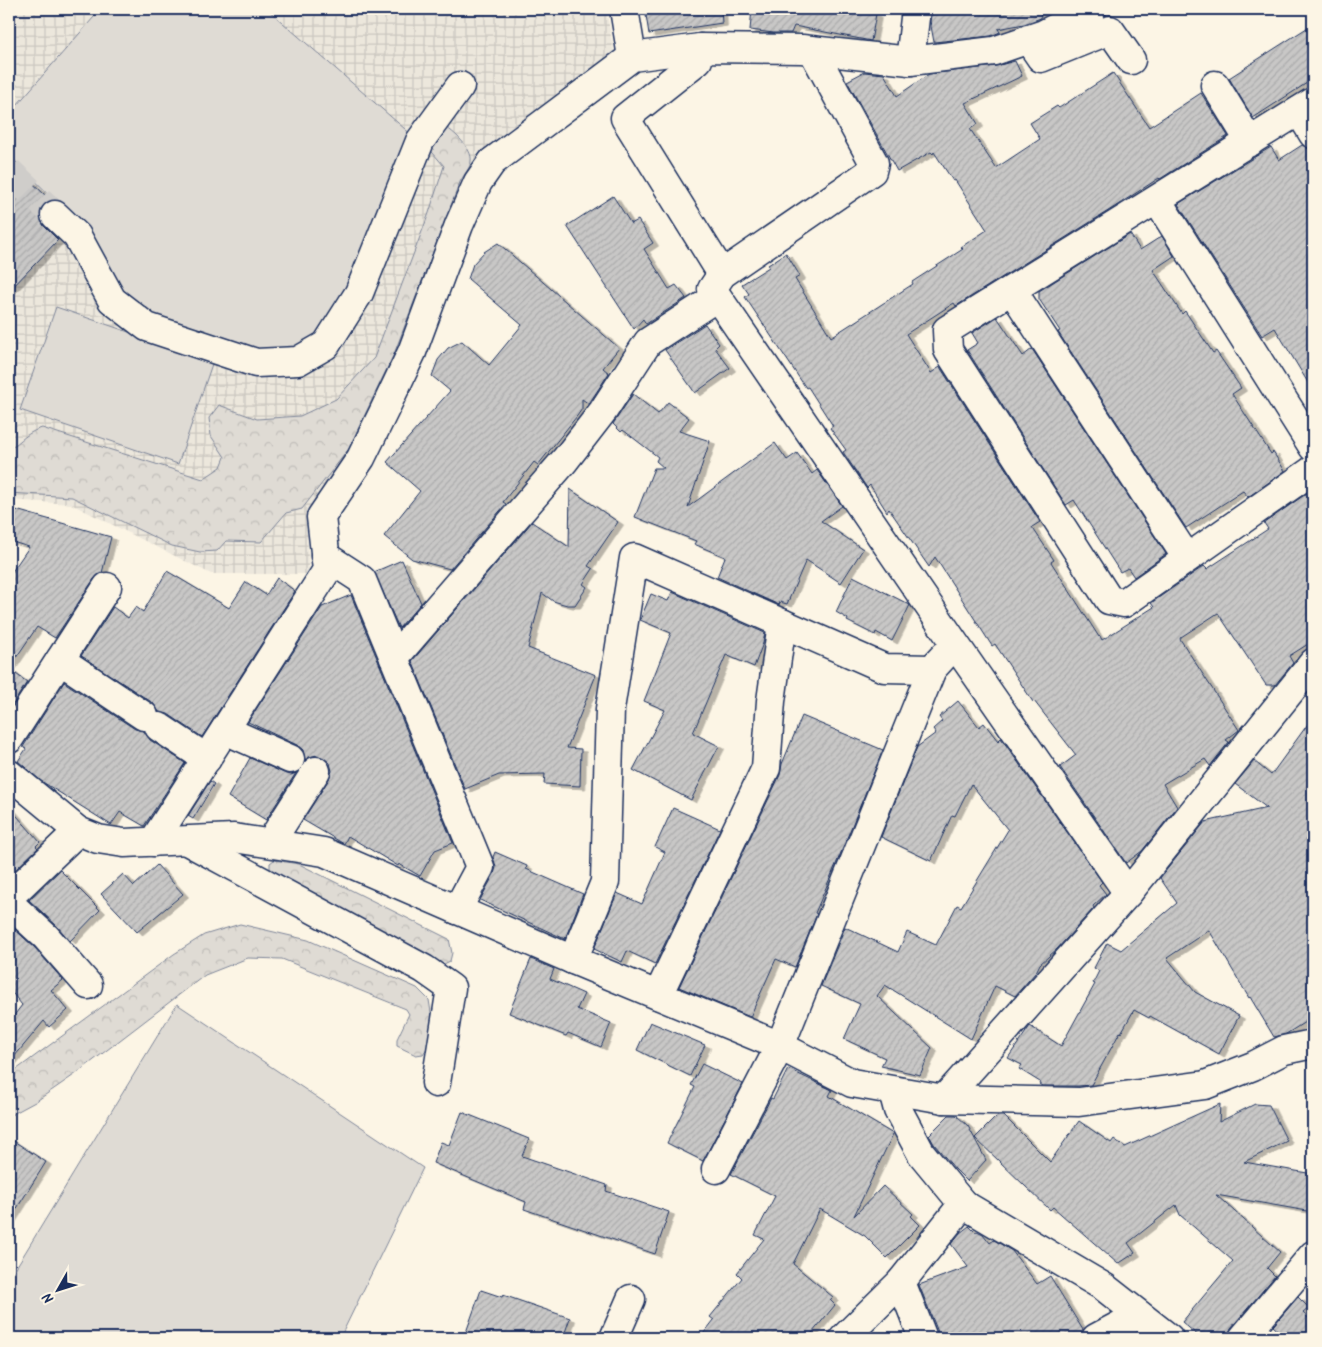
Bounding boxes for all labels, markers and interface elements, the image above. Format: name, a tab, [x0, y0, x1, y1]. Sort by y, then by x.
north arrow	[32, 1264, 82, 1314]
text: N	[37, 1287, 60, 1308]

